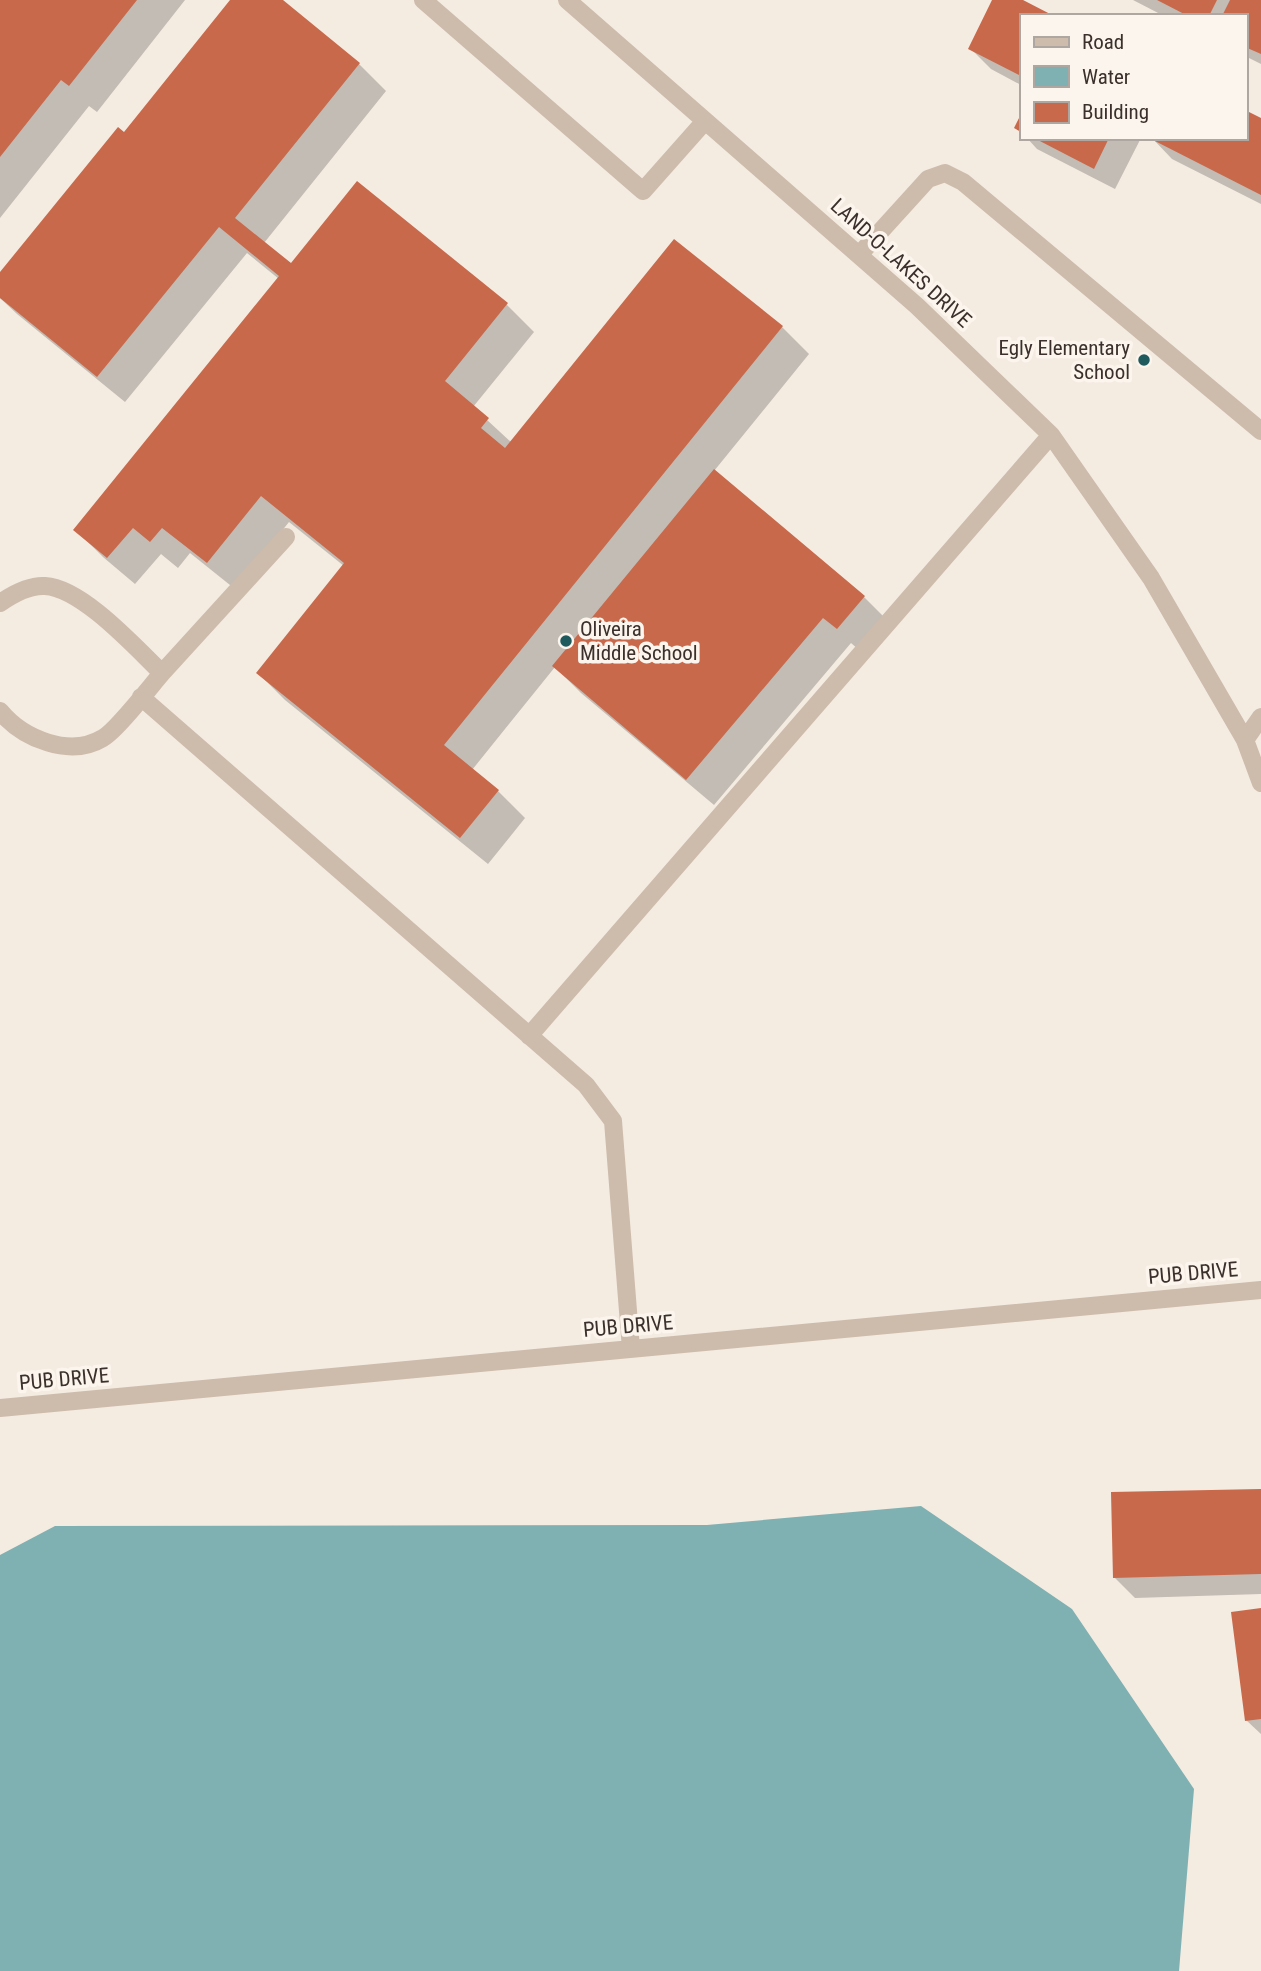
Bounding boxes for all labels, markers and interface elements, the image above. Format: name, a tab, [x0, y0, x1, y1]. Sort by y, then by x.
legend	[1020, 14, 1247, 140]
text: Road	[1082, 30, 1124, 54]
text: Water	[1082, 65, 1130, 89]
text: Building	[1082, 100, 1149, 124]
street label: LAND-O-LAKES DRIVE	[826, 194, 976, 332]
place label: Egly Elementary School	[998, 336, 1130, 384]
marker: Egly Elementary School	[1136, 352, 1152, 368]
place label: Oliveira Middle School	[580, 617, 698, 665]
marker: Oliveira Middle School	[558, 633, 574, 649]
street label: PUB DRIVE	[1147, 1257, 1239, 1289]
street label: PUB DRIVE	[582, 1310, 674, 1342]
street label: PUB DRIVE	[18, 1363, 110, 1395]

